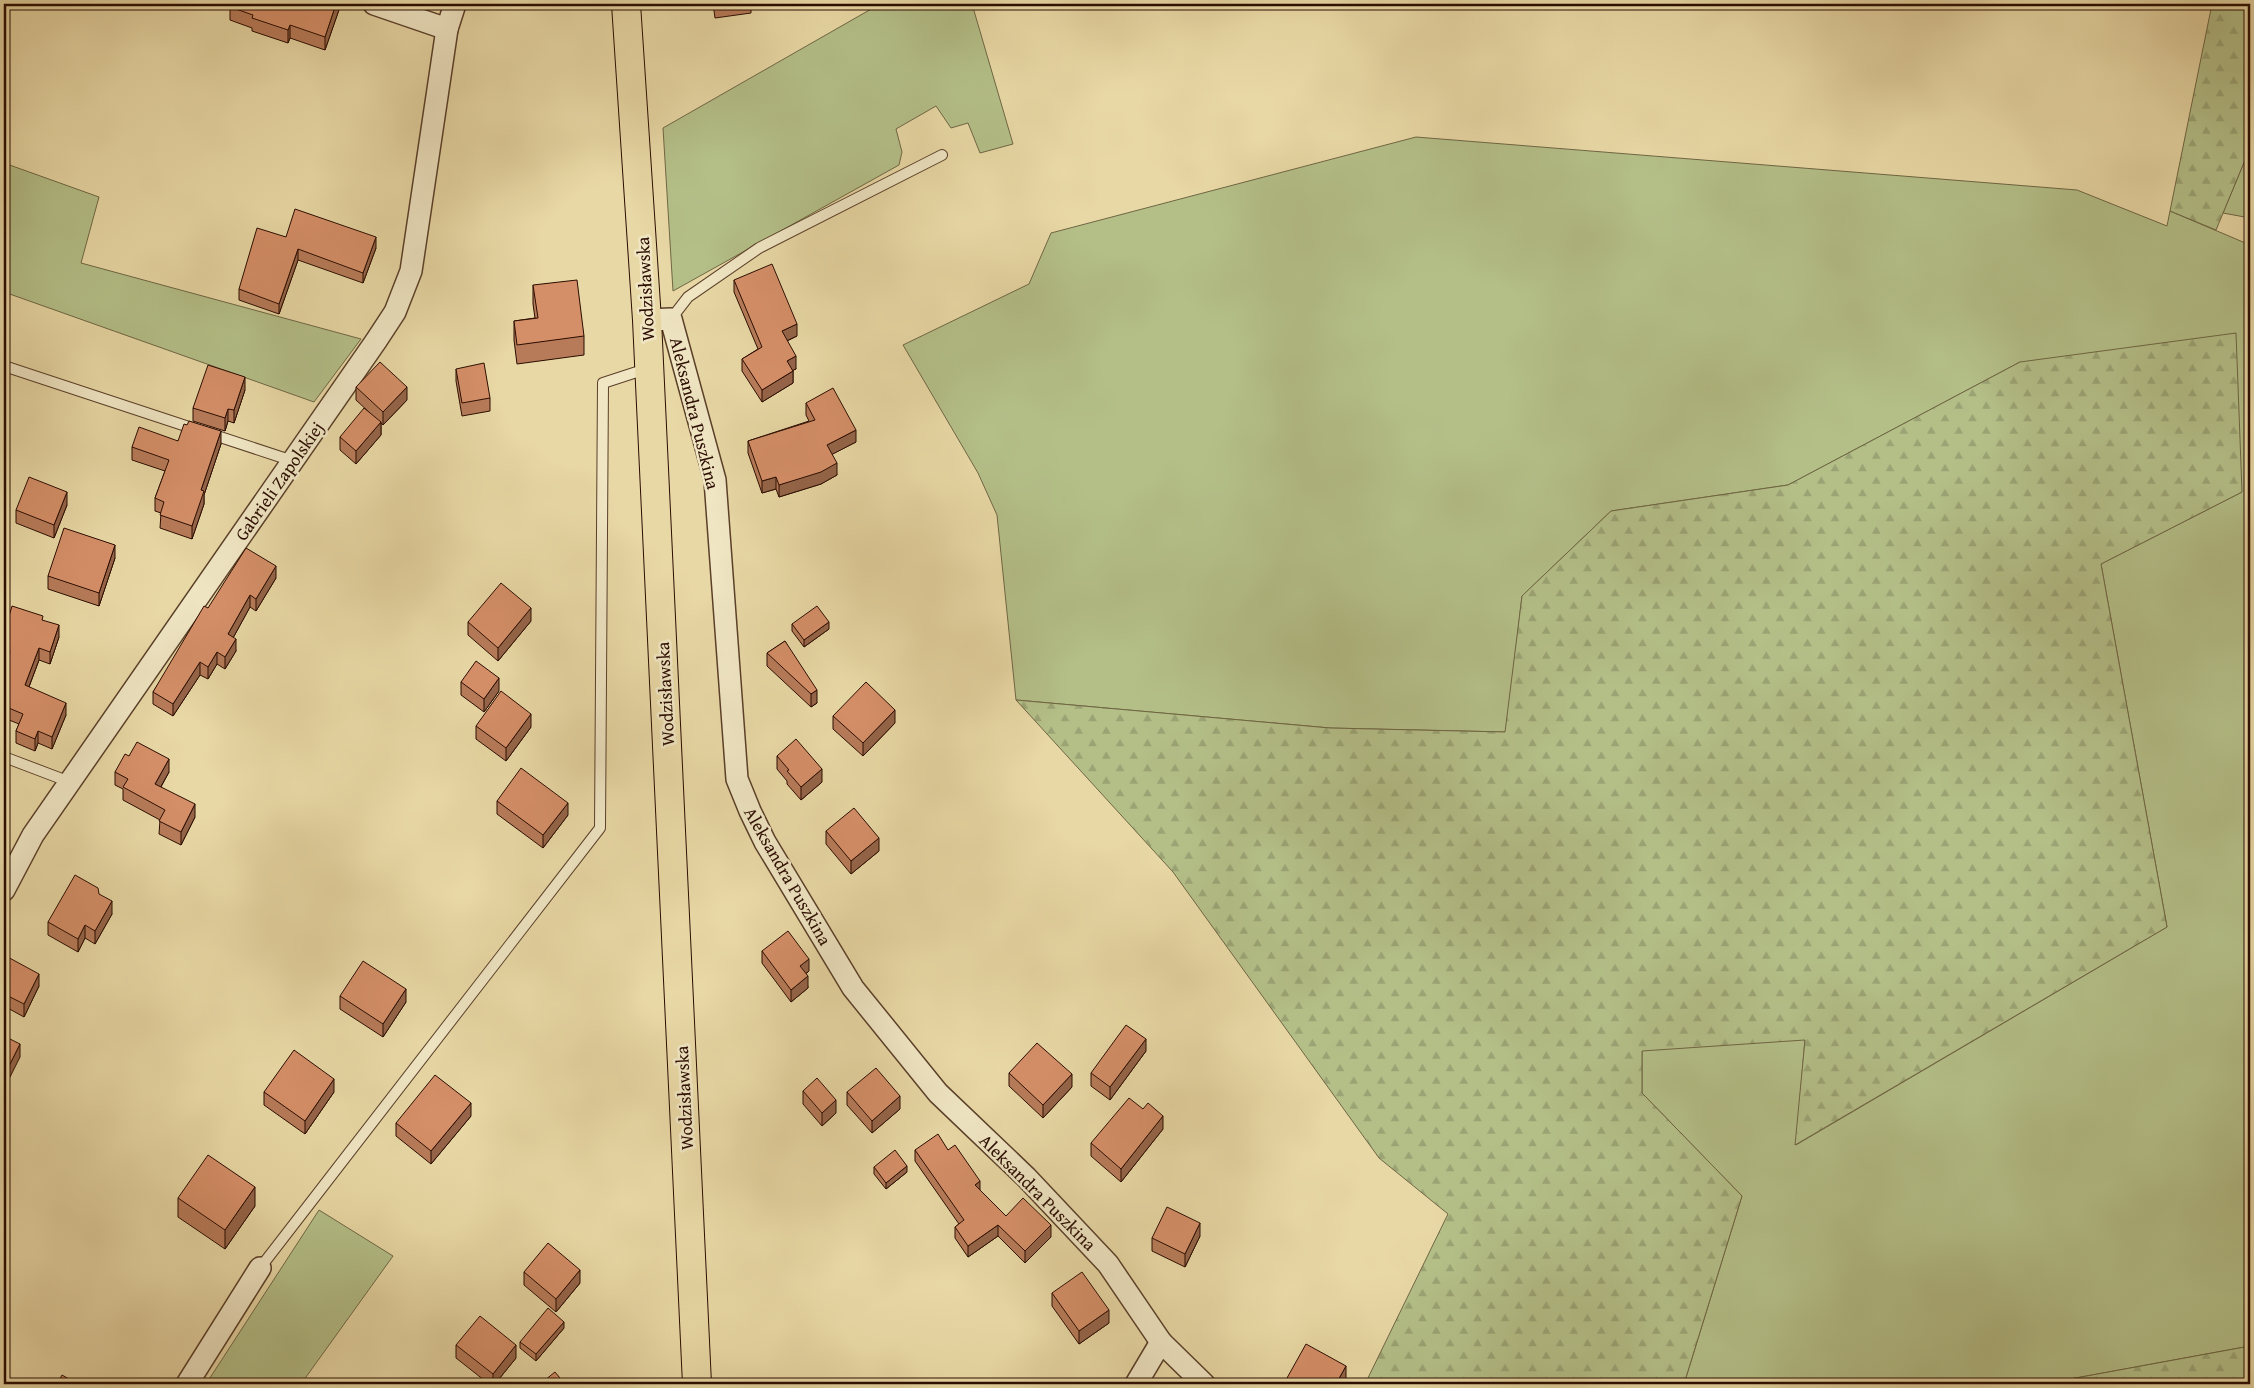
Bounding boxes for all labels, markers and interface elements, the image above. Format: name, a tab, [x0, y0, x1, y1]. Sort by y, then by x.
street label: Wodzisławska	[629, 236, 661, 342]
street label: Aleksandra Puszkina	[663, 334, 727, 492]
street label: Gabrieli Zapolskiej	[228, 416, 330, 546]
street label: Wodzisławska	[649, 641, 681, 747]
street label: Aleksandra Puszkina	[737, 802, 839, 951]
street label: Wodzisławska	[668, 1045, 700, 1151]
street label: Aleksandra Puszkina	[973, 1127, 1103, 1257]

